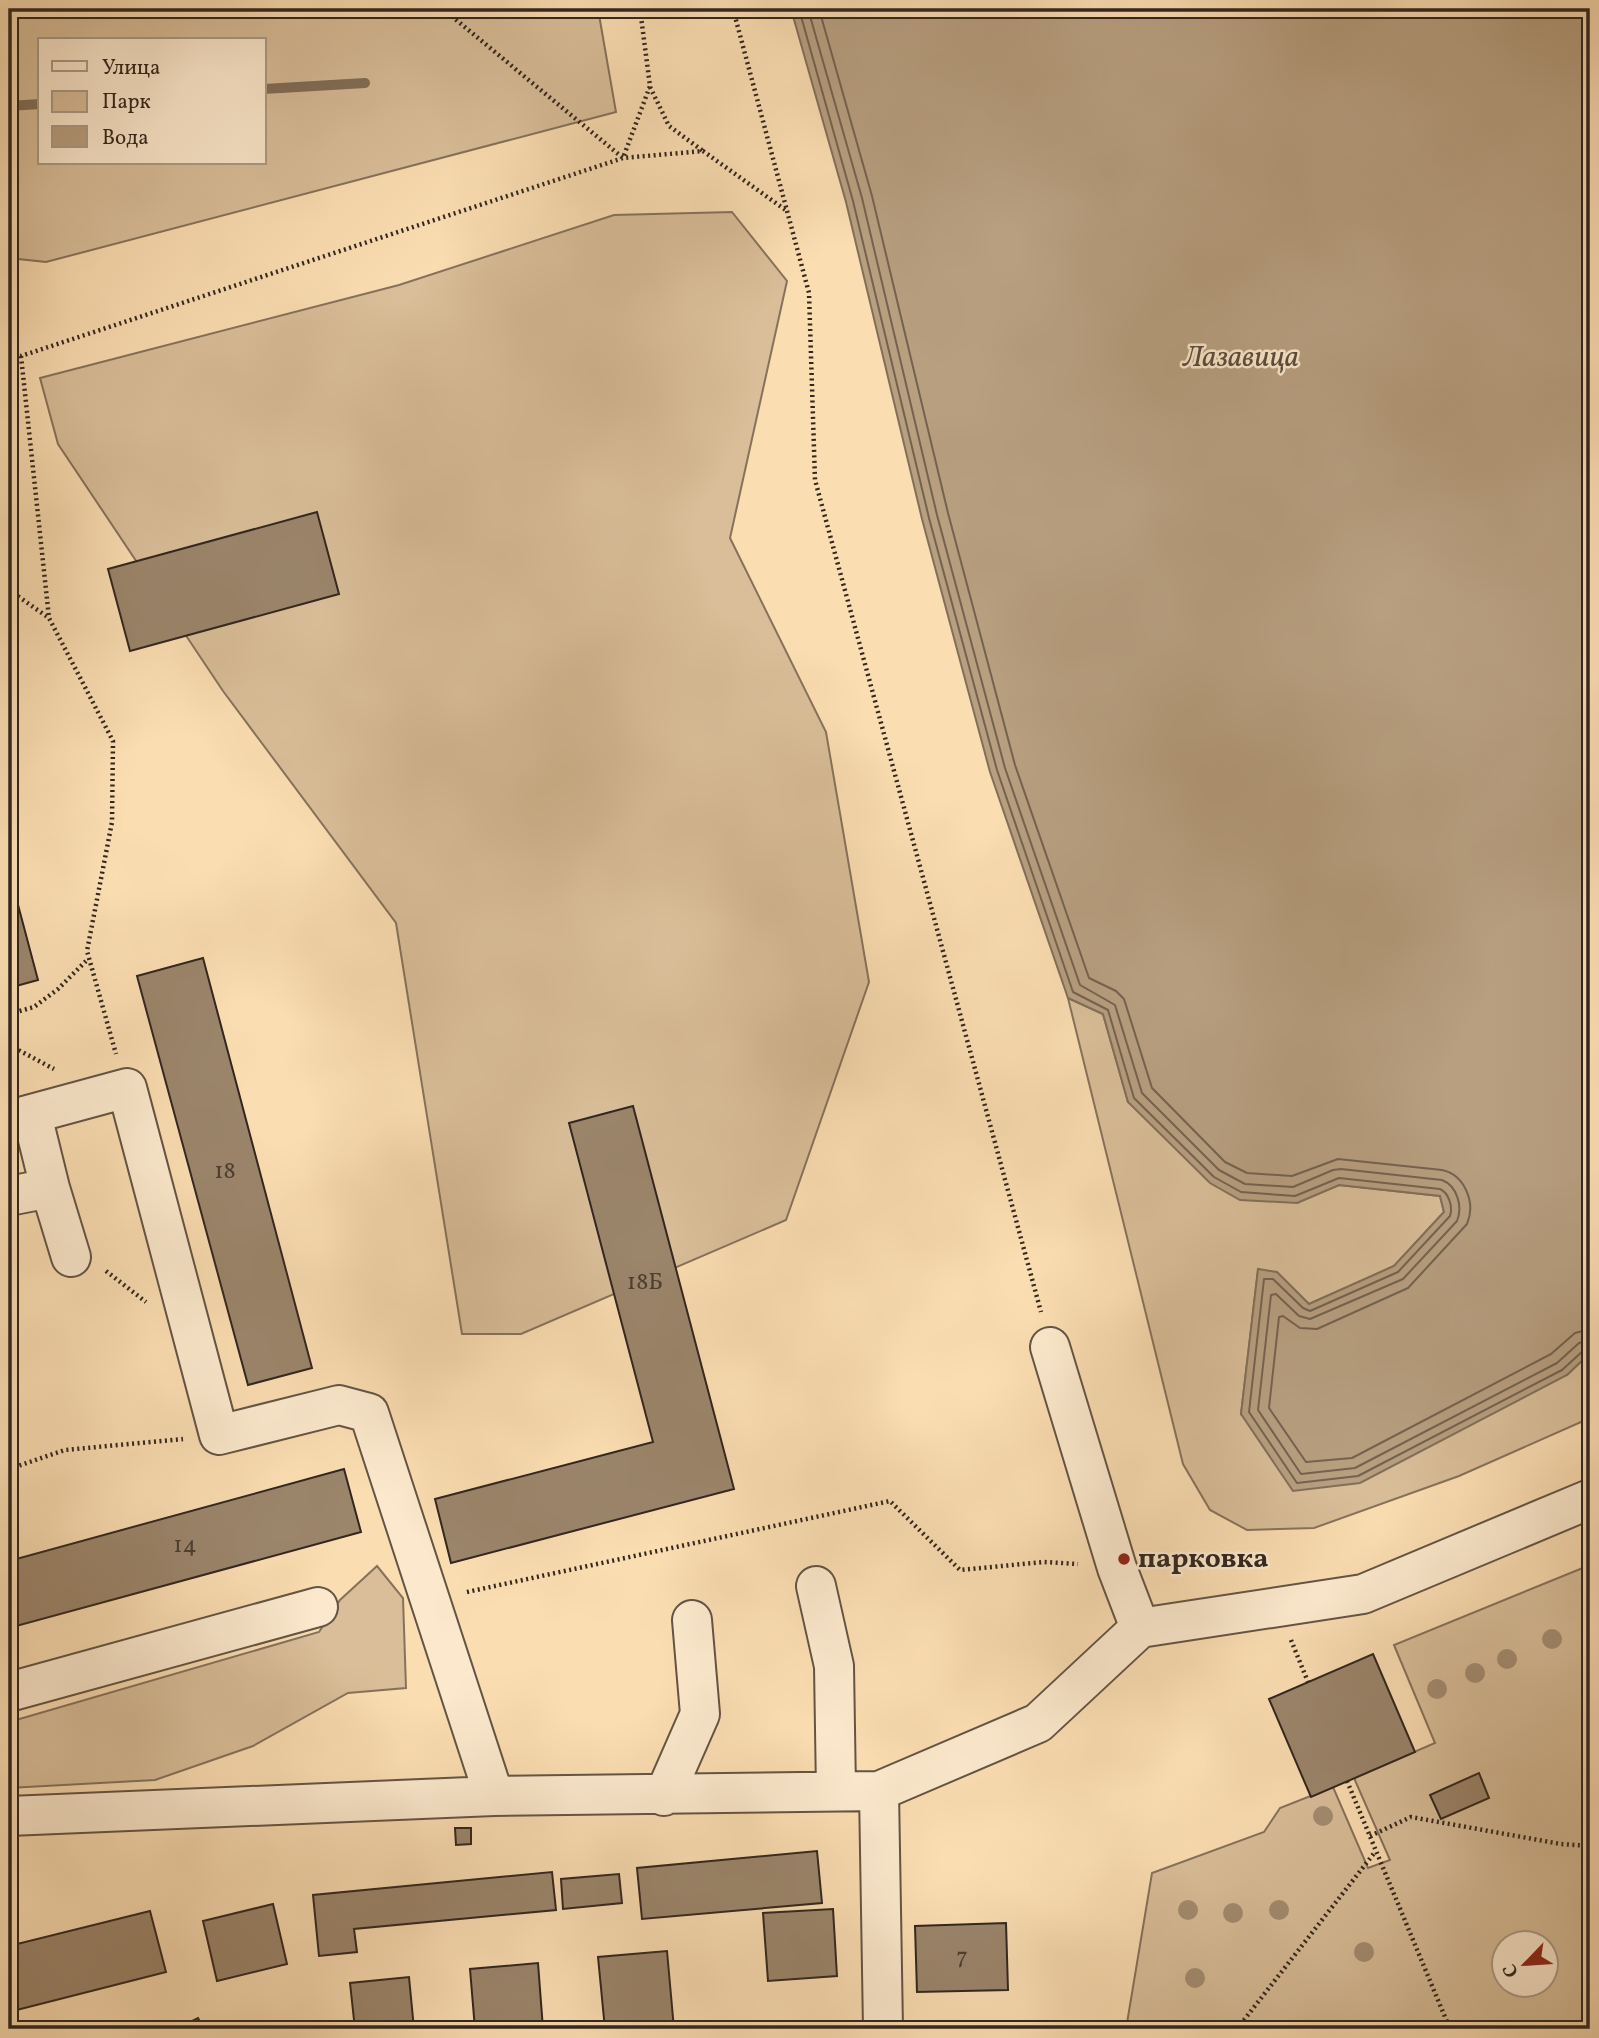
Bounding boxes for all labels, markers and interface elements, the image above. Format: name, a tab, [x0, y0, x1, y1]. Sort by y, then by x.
legend	[38, 38, 266, 164]
text: Улица	[102, 54, 160, 83]
text: Парк	[102, 88, 151, 117]
text: Вода	[102, 124, 149, 153]
water label: Лазавица	[1182, 337, 1299, 379]
house number: 18	[214, 1155, 236, 1189]
house number: 18Б	[627, 1266, 663, 1300]
house number: 14	[173, 1529, 197, 1563]
place label: парковка	[1138, 1540, 1269, 1579]
marker: парковка	[1116, 1551, 1132, 1567]
north arrow	[1490, 1930, 1560, 2000]
house number: 7	[956, 1941, 968, 1975]
text: С	[1497, 1959, 1526, 1981]

